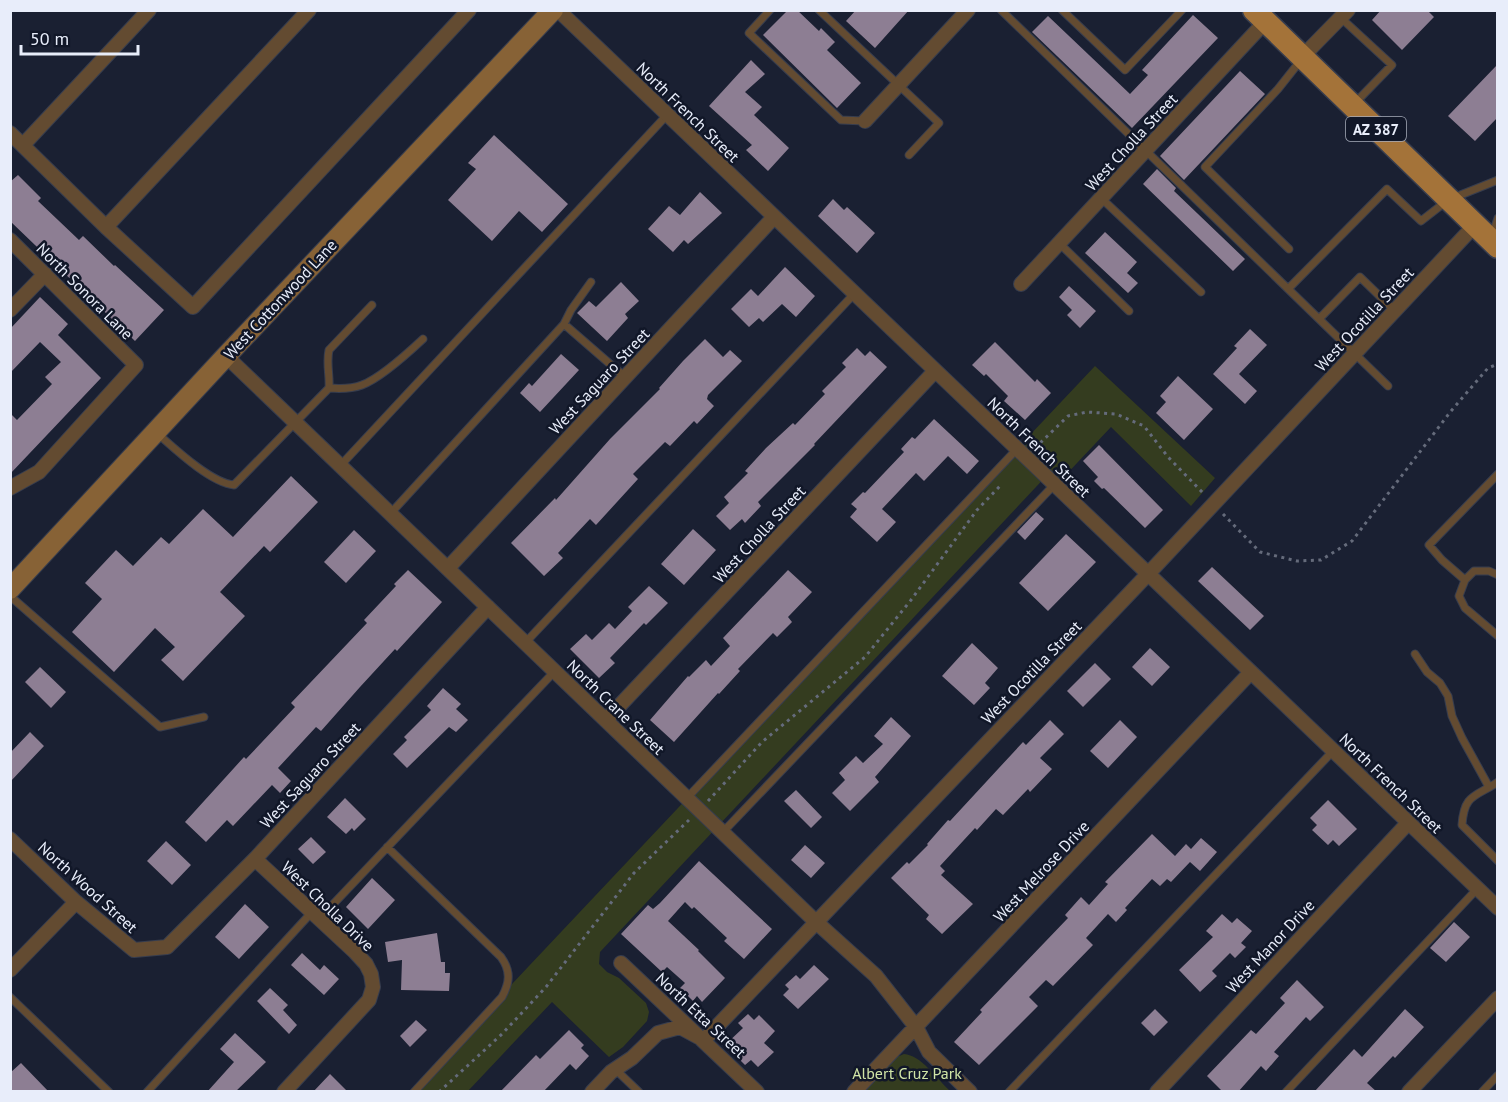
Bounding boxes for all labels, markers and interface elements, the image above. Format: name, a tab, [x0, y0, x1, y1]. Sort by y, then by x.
scale bar	[21, 18, 138, 56]
text: 50 m	[30, 27, 69, 50]
street label: North French Street	[632, 58, 744, 167]
street label: West Cholla Street	[1081, 89, 1182, 195]
road number: AZ 387	[1346, 117, 1406, 141]
street label: West Cottonwood Lane	[219, 235, 341, 363]
street label: North Sonora Lane	[32, 238, 138, 344]
street label: West Ocotilla Street	[1310, 262, 1418, 375]
street label: West Saguaro Street	[545, 323, 654, 438]
street label: North French Street	[983, 393, 1095, 502]
street label: West Cholla Street	[709, 481, 810, 587]
street label: West Ocotilla Street	[977, 616, 1086, 728]
street label: North Crane Street	[563, 655, 669, 759]
street label: West Saguaro Street	[256, 717, 365, 832]
street label: North French Street	[1335, 729, 1447, 838]
street label: West Melrose Drive	[989, 816, 1093, 926]
street label: North Wood Street	[34, 837, 142, 937]
street label: West Cholla Drive	[278, 857, 378, 955]
street label: West Manor Drive	[1222, 895, 1318, 997]
street label: North Etta Street	[652, 968, 751, 1062]
park label: Albert Cruz Park	[852, 1063, 962, 1083]

